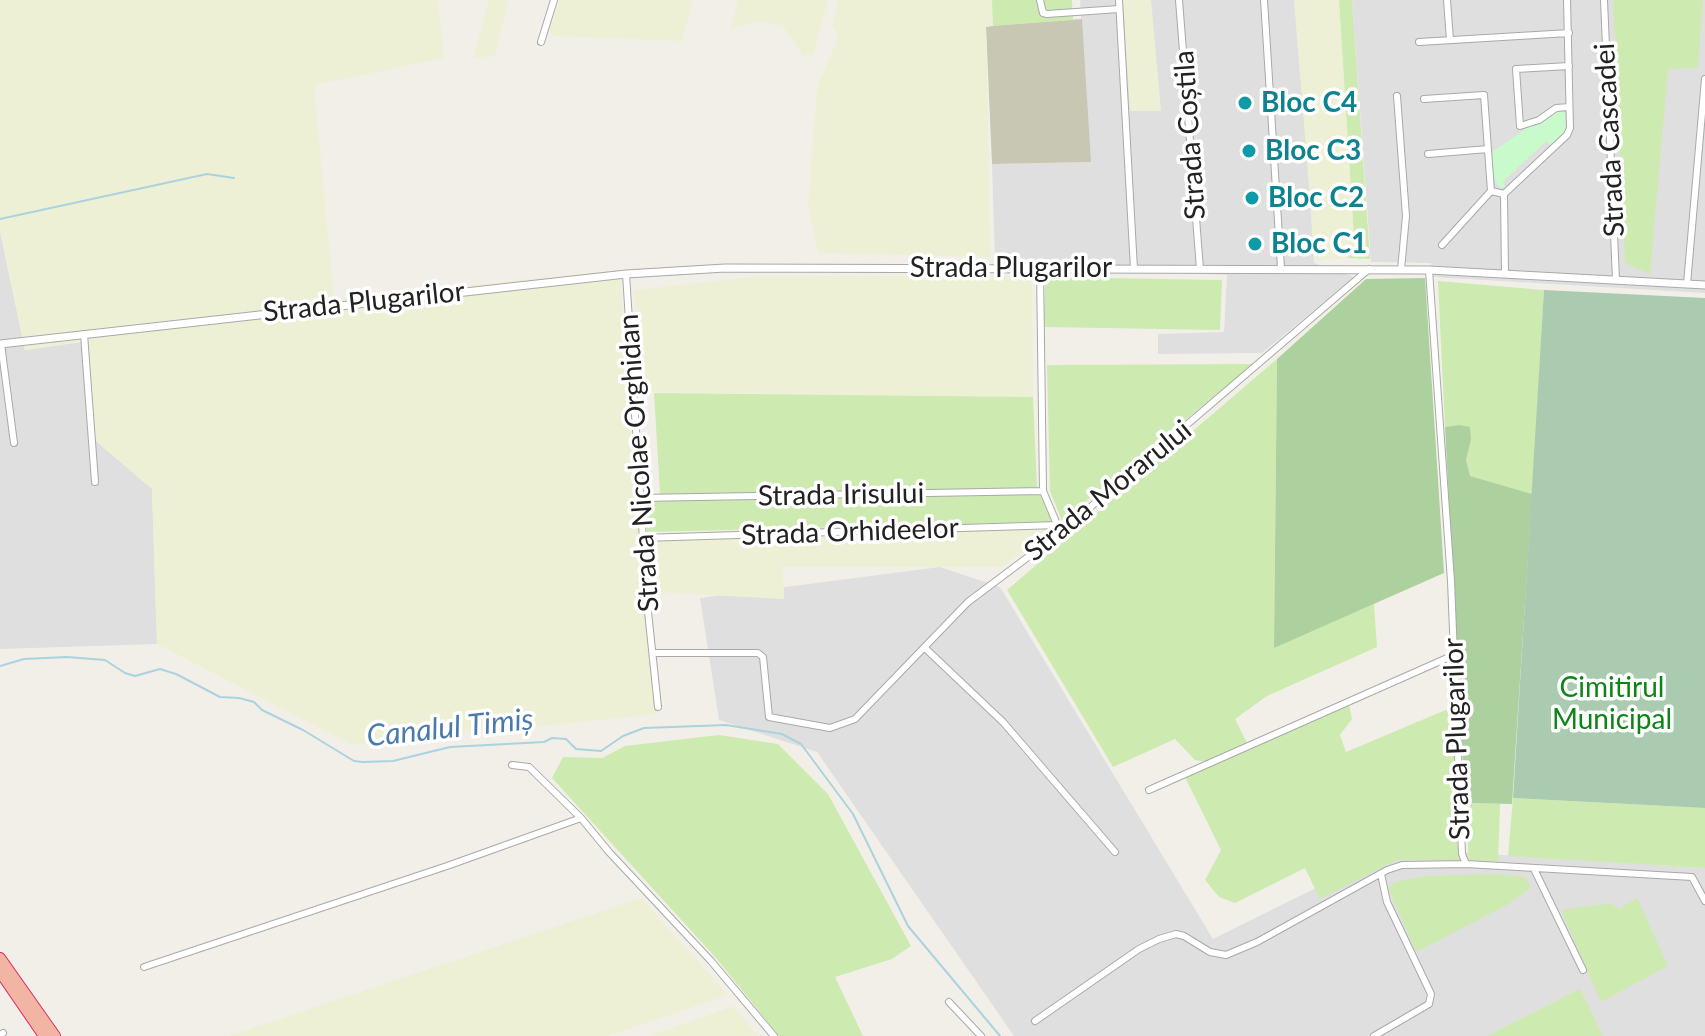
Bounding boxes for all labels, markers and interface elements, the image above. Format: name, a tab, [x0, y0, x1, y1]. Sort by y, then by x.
street label: Strada Cascadei	[1588, 42, 1632, 238]
street label: Strada Coștila	[1167, 49, 1213, 221]
place label: Bloc C4	[1261, 86, 1357, 120]
marker: Bloc C4	[1236, 94, 1254, 112]
place label: Bloc C3	[1265, 134, 1361, 168]
marker: Bloc C3	[1240, 142, 1258, 160]
place label: Bloc C2	[1268, 181, 1364, 215]
marker: Bloc C2	[1243, 189, 1261, 207]
place label: Bloc C1	[1271, 227, 1367, 261]
marker: Bloc C1	[1246, 235, 1264, 253]
street label: Strada Plugarilor	[910, 251, 1112, 285]
street label: Strada Plugarilor	[262, 275, 466, 329]
street label: Strada Nicolae Orghidan	[612, 313, 666, 613]
street label: Strada Morarului	[1018, 413, 1198, 569]
street label: Strada Irisului	[757, 477, 925, 513]
street label: Strada Orhideelor	[741, 511, 959, 553]
street label: Strada Plugarilor	[1437, 637, 1477, 841]
park label: Cimitirul Municipal	[1552, 671, 1672, 737]
water label: Canalul Timiș	[365, 701, 535, 755]

